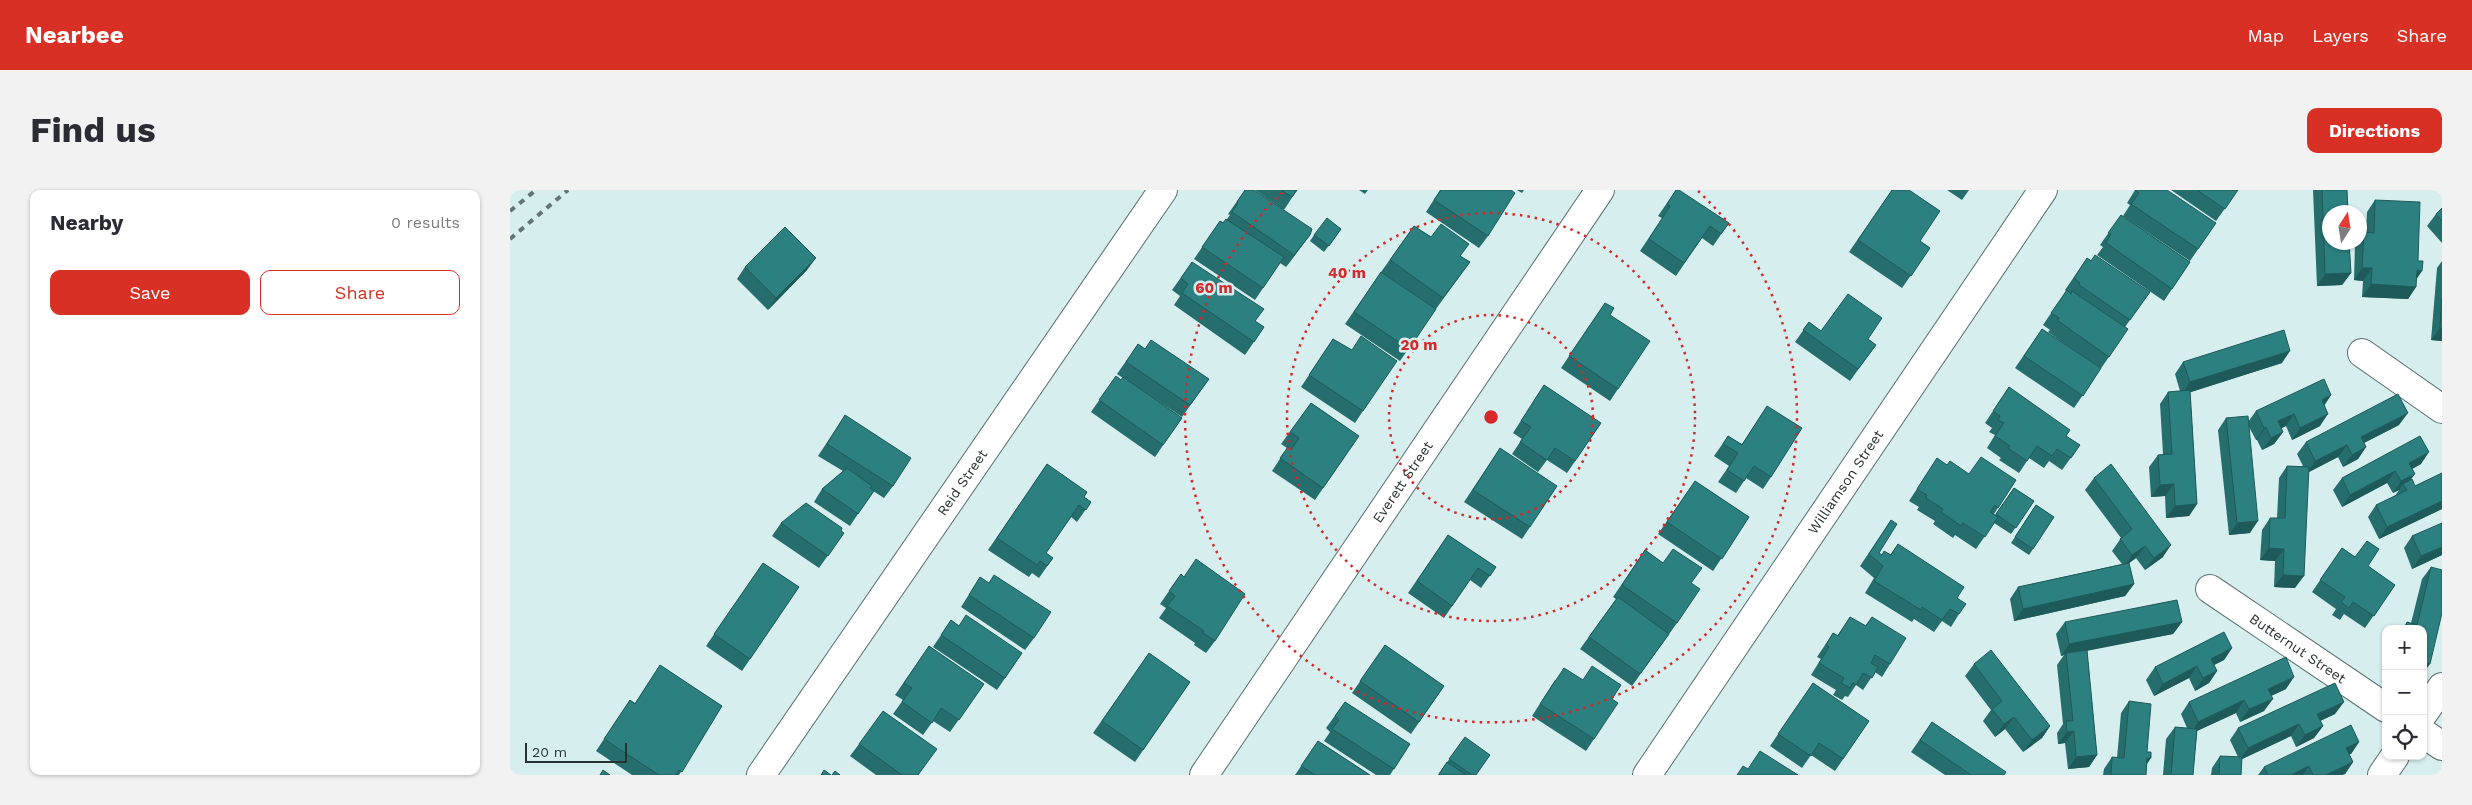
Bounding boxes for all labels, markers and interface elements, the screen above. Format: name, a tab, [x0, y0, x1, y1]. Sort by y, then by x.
text: Nearbee	[25, 21, 124, 49]
text: Map	[2247, 25, 2284, 46]
text: Layers	[2312, 25, 2369, 46]
text: Share	[2397, 25, 2447, 46]
button: Directions	[2307, 108, 2442, 153]
text: Find us	[30, 109, 156, 151]
north arrow	[2322, 205, 2367, 250]
text: Nearby	[50, 210, 123, 235]
text: 0 results	[391, 213, 460, 232]
text: 40 m	[1328, 264, 1366, 282]
button: Save	[50, 270, 250, 315]
button: Share	[260, 270, 460, 315]
text: 60 m	[1195, 279, 1233, 297]
text: 20 m	[1400, 336, 1438, 354]
centre of rings	[1482, 408, 1500, 426]
street label: Williamson Street	[1805, 427, 1886, 537]
street label: Everett Street	[1369, 438, 1436, 526]
street label: Reid Street	[934, 446, 990, 519]
street label: Butternut Street	[2247, 610, 2349, 687]
map controls	[2382, 625, 2427, 760]
button: +	[2382, 625, 2427, 670]
button: −	[2382, 670, 2427, 715]
button: locate	[2382, 715, 2427, 760]
scale bar	[525, 740, 628, 763]
text: 20 m	[532, 744, 567, 760]

